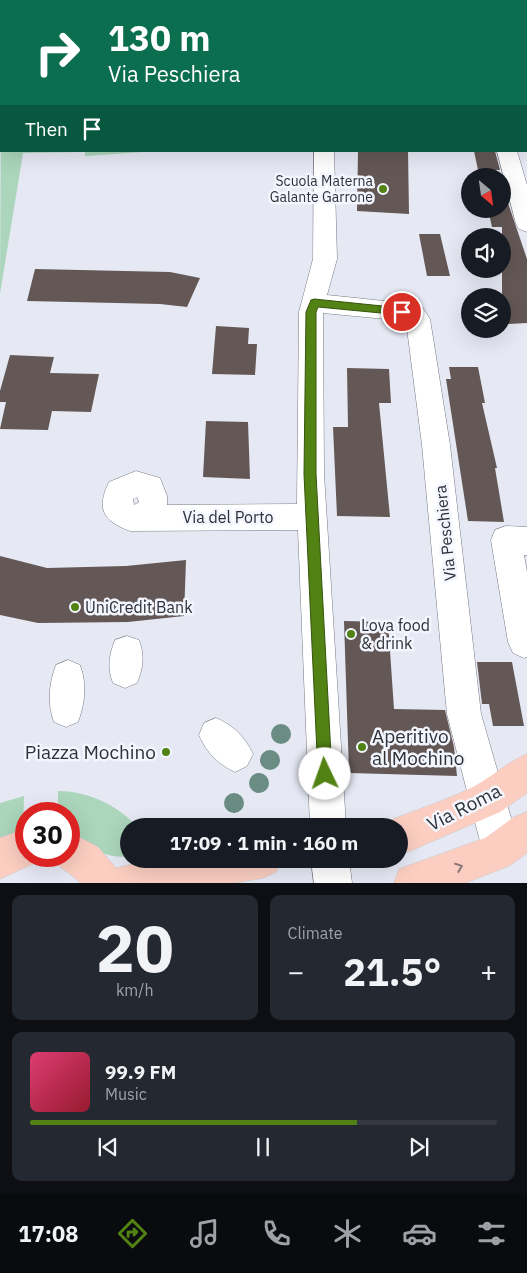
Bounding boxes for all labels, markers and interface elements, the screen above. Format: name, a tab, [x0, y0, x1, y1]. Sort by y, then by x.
text: 130 m	[108, 15, 211, 61]
icon: right	[25, 20, 90, 85]
text: Via Peschiera	[108, 59, 240, 88]
icon: arrive	[78, 115, 106, 143]
text: Then	[25, 117, 68, 141]
north arrow	[461, 168, 511, 218]
map controls	[461, 168, 511, 338]
place label: Scuola Materna Galante Garrone	[270, 172, 374, 206]
marker: Scuola Materna Galante Garrone	[377, 183, 389, 195]
button: sound	[461, 228, 511, 278]
button: layers	[461, 288, 511, 338]
pin	[381, 291, 423, 333]
icon: arrive	[388, 298, 416, 326]
street label: Via Peschiera	[430, 484, 460, 582]
street label: Via del Porto	[182, 507, 274, 527]
place label: UniCredit Bank	[85, 597, 193, 617]
marker: UniCredit Bank	[69, 601, 81, 613]
place label: Lova food & drink	[361, 615, 430, 653]
marker: Lova food & drink	[345, 628, 357, 640]
place label: Aperitivo al Mochino	[372, 724, 464, 770]
place label: Piazza Mochino	[25, 740, 156, 764]
marker: Aperitivo al Mochino	[356, 741, 368, 753]
marker: Piazza Mochino	[160, 746, 172, 758]
position arrow	[298, 747, 350, 799]
street label: Via Roma	[423, 778, 505, 836]
speed limit sign: 30	[15, 802, 80, 867]
text: 17:09 · 1 min · 160 m	[170, 831, 358, 855]
one-way arrow	[454, 863, 463, 873]
text: 20	[96, 905, 174, 990]
text: Climate	[288, 923, 343, 943]
text: 21.5°	[343, 947, 441, 996]
text: −	[288, 953, 304, 990]
text: +	[480, 953, 497, 990]
text: km/h	[116, 980, 154, 1000]
text: 99.9 FM	[105, 1060, 176, 1084]
text: Music	[105, 1084, 147, 1104]
icon: previous	[94, 1133, 122, 1161]
icon: pause	[249, 1133, 277, 1161]
icon: next	[405, 1133, 433, 1161]
icon: directions	[115, 1216, 150, 1251]
icon: music	[187, 1216, 222, 1251]
icon: phone	[259, 1216, 294, 1251]
icon: climate	[330, 1216, 365, 1251]
icon: car	[402, 1216, 437, 1251]
icon: filters	[474, 1216, 509, 1251]
text: 17:08	[18, 1219, 78, 1248]

